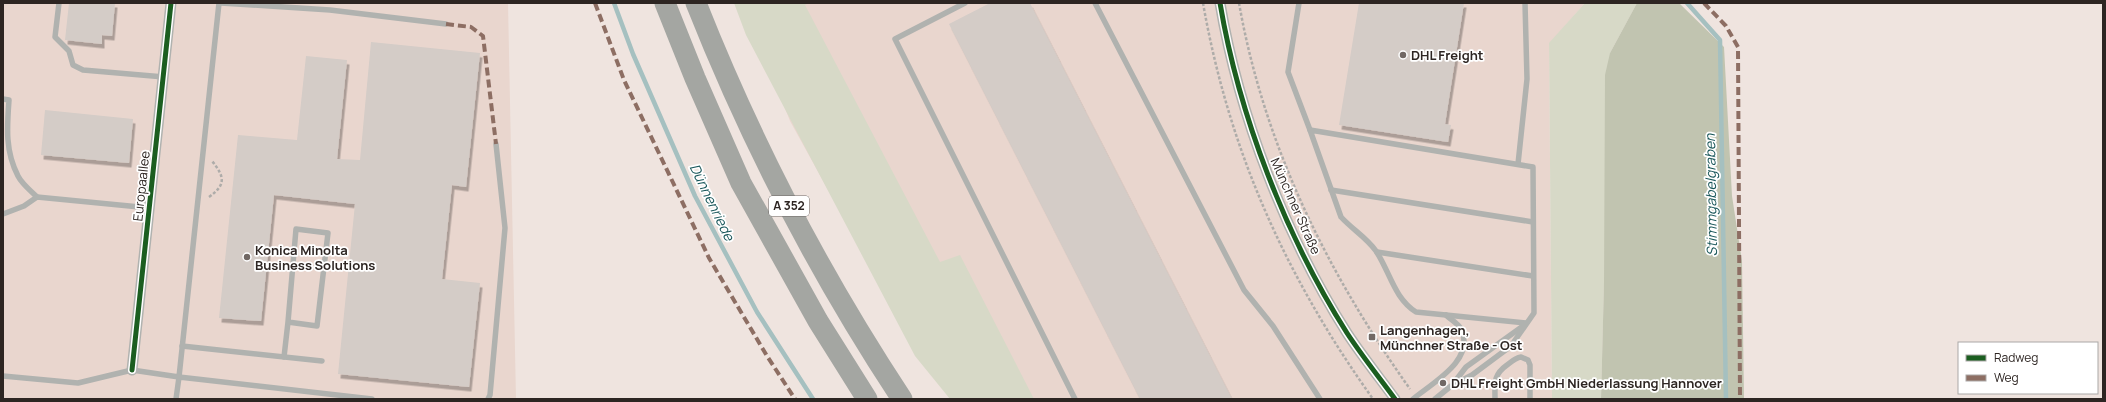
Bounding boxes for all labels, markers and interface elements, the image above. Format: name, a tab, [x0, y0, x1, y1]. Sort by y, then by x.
place label: DHL Freight	[1411, 46, 1484, 64]
marker: DHL Freight	[1398, 50, 1408, 60]
water label: Stimmgabelgraben	[1700, 133, 1721, 256]
street label: Europaallee	[128, 149, 154, 222]
street label: Münchner Straße	[1267, 155, 1326, 258]
water label: Dünnenriede	[686, 160, 740, 244]
road number: A 352	[769, 196, 809, 216]
place label: Konica Minolta Business Solutions	[255, 241, 375, 274]
marker: Konica Minolta Business Solutions	[242, 252, 252, 262]
place label: Langenhagen, Münchner Straße - Ost	[1380, 321, 1523, 354]
marker: Langenhagen, Münchner Straße - Ost	[1367, 332, 1377, 342]
legend	[1958, 342, 2098, 394]
text: Radweg	[1994, 349, 2038, 366]
text: Weg	[1994, 369, 2019, 386]
place label: DHL Freight GmbH Niederlassung Hannover	[1451, 374, 1722, 392]
marker: DHL Freight GmbH Niederlassung Hannover	[1438, 378, 1448, 388]

